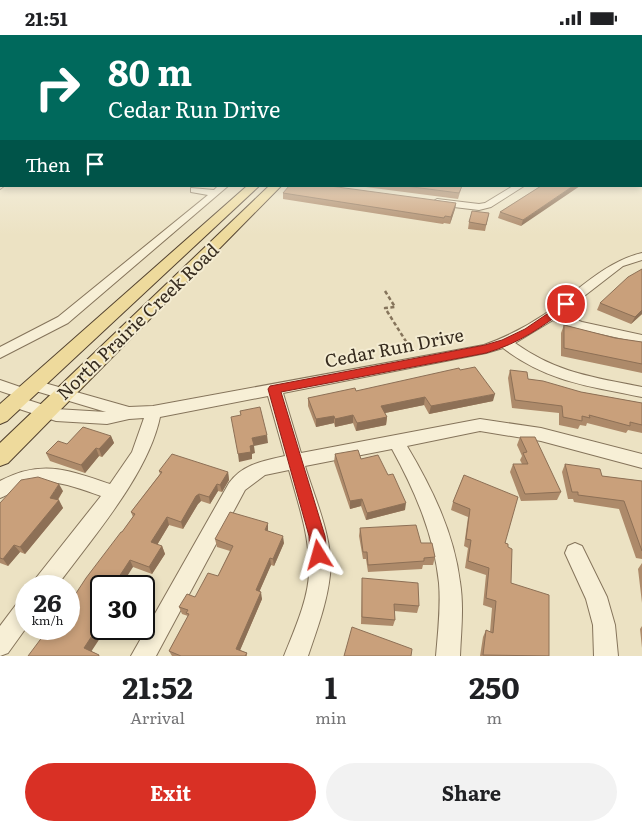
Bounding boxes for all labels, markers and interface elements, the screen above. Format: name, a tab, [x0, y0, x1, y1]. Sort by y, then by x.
text: 21:51	[25, 4, 68, 32]
text: 80 m	[108, 45, 192, 97]
icon: right	[25, 55, 90, 120]
text: Cedar Run Drive	[108, 92, 280, 125]
text: Then	[25, 150, 71, 178]
icon: arrive	[81, 150, 109, 178]
street label: North Prairie Creek Road	[50, 236, 224, 406]
pin	[545, 283, 587, 325]
icon: arrive	[552, 290, 580, 318]
street label: Cedar Run Drive	[322, 320, 466, 374]
position arrow	[292, 528, 344, 580]
speed limit sign: 30	[90, 575, 155, 640]
text: 26	[33, 583, 62, 620]
text: km/h	[32, 611, 63, 629]
text: 21:52	[122, 664, 193, 708]
text: 1	[325, 664, 337, 708]
text: 250	[469, 664, 520, 708]
text: Arrival	[130, 705, 185, 729]
text: min	[315, 705, 347, 729]
text: m	[487, 705, 502, 729]
button: Exit	[25, 763, 316, 821]
button: Share	[326, 763, 617, 821]

